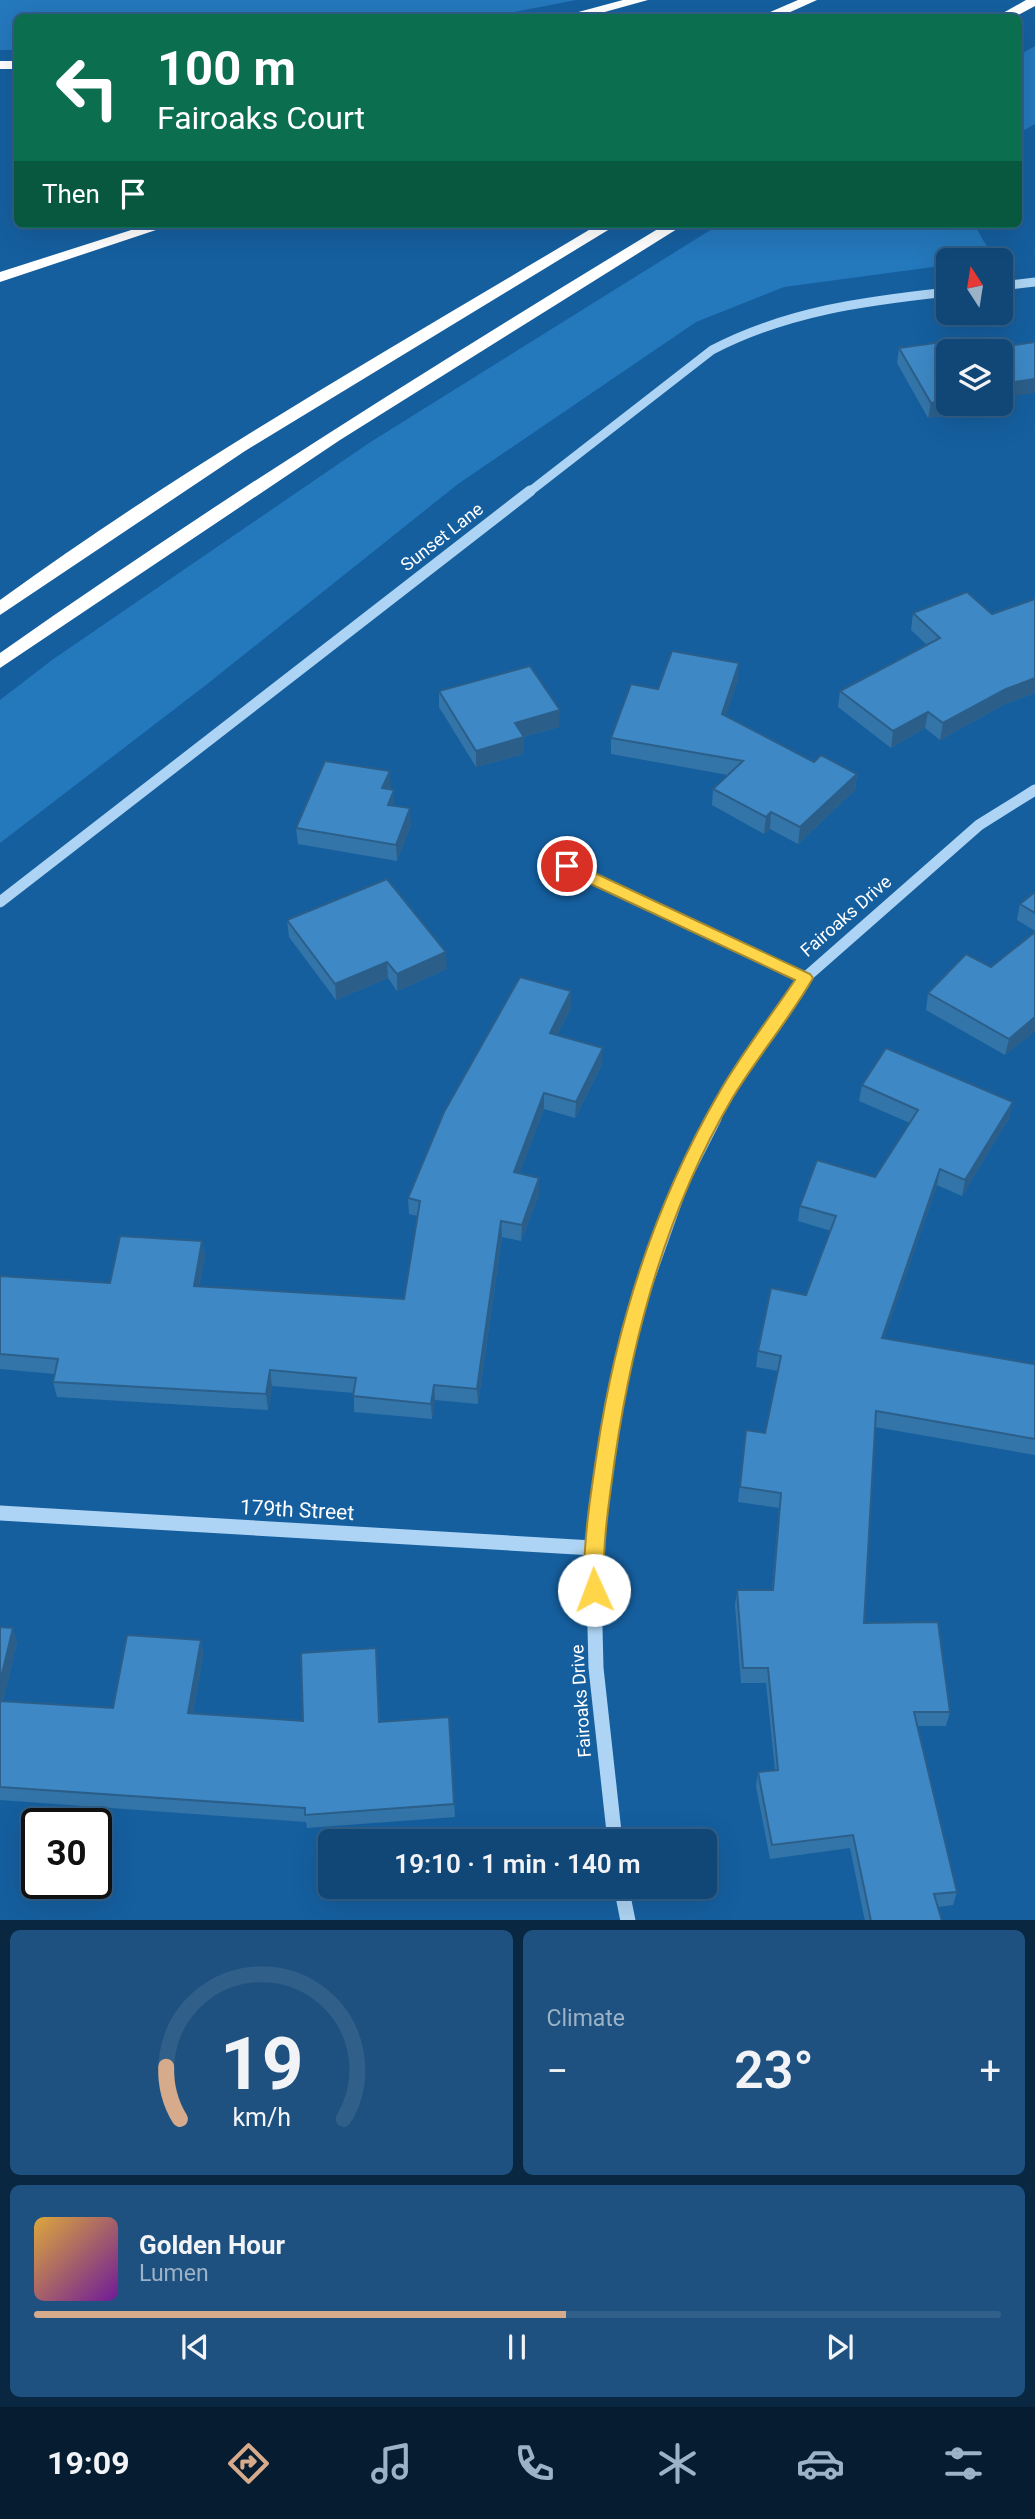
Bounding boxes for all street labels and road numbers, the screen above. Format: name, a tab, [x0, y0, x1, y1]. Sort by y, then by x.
street label: Sunset Lane	[396, 498, 487, 575]
street label: Fairoaks Drive	[796, 871, 895, 961]
street label: 179th Street	[239, 1495, 355, 1525]
street label: Fairoaks Drive	[566, 1644, 595, 1758]

